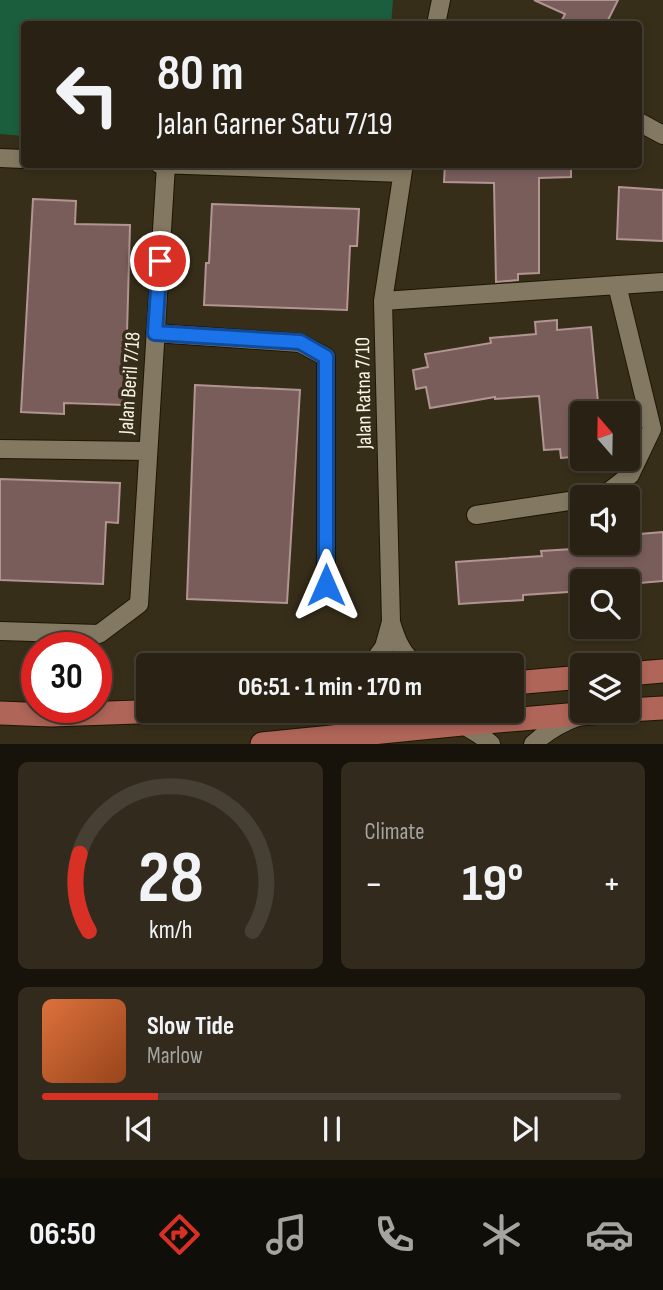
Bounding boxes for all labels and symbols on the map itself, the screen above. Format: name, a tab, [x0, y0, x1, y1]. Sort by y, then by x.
pin	[130, 231, 190, 291]
street label: Jalan Beril 7/18	[113, 331, 146, 436]
street label: Jalan Ratna 7/10	[350, 337, 377, 450]
north arrow	[570, 401, 640, 471]
position arrow	[289, 548, 363, 622]
speed limit sign: 30	[21, 632, 112, 723]

